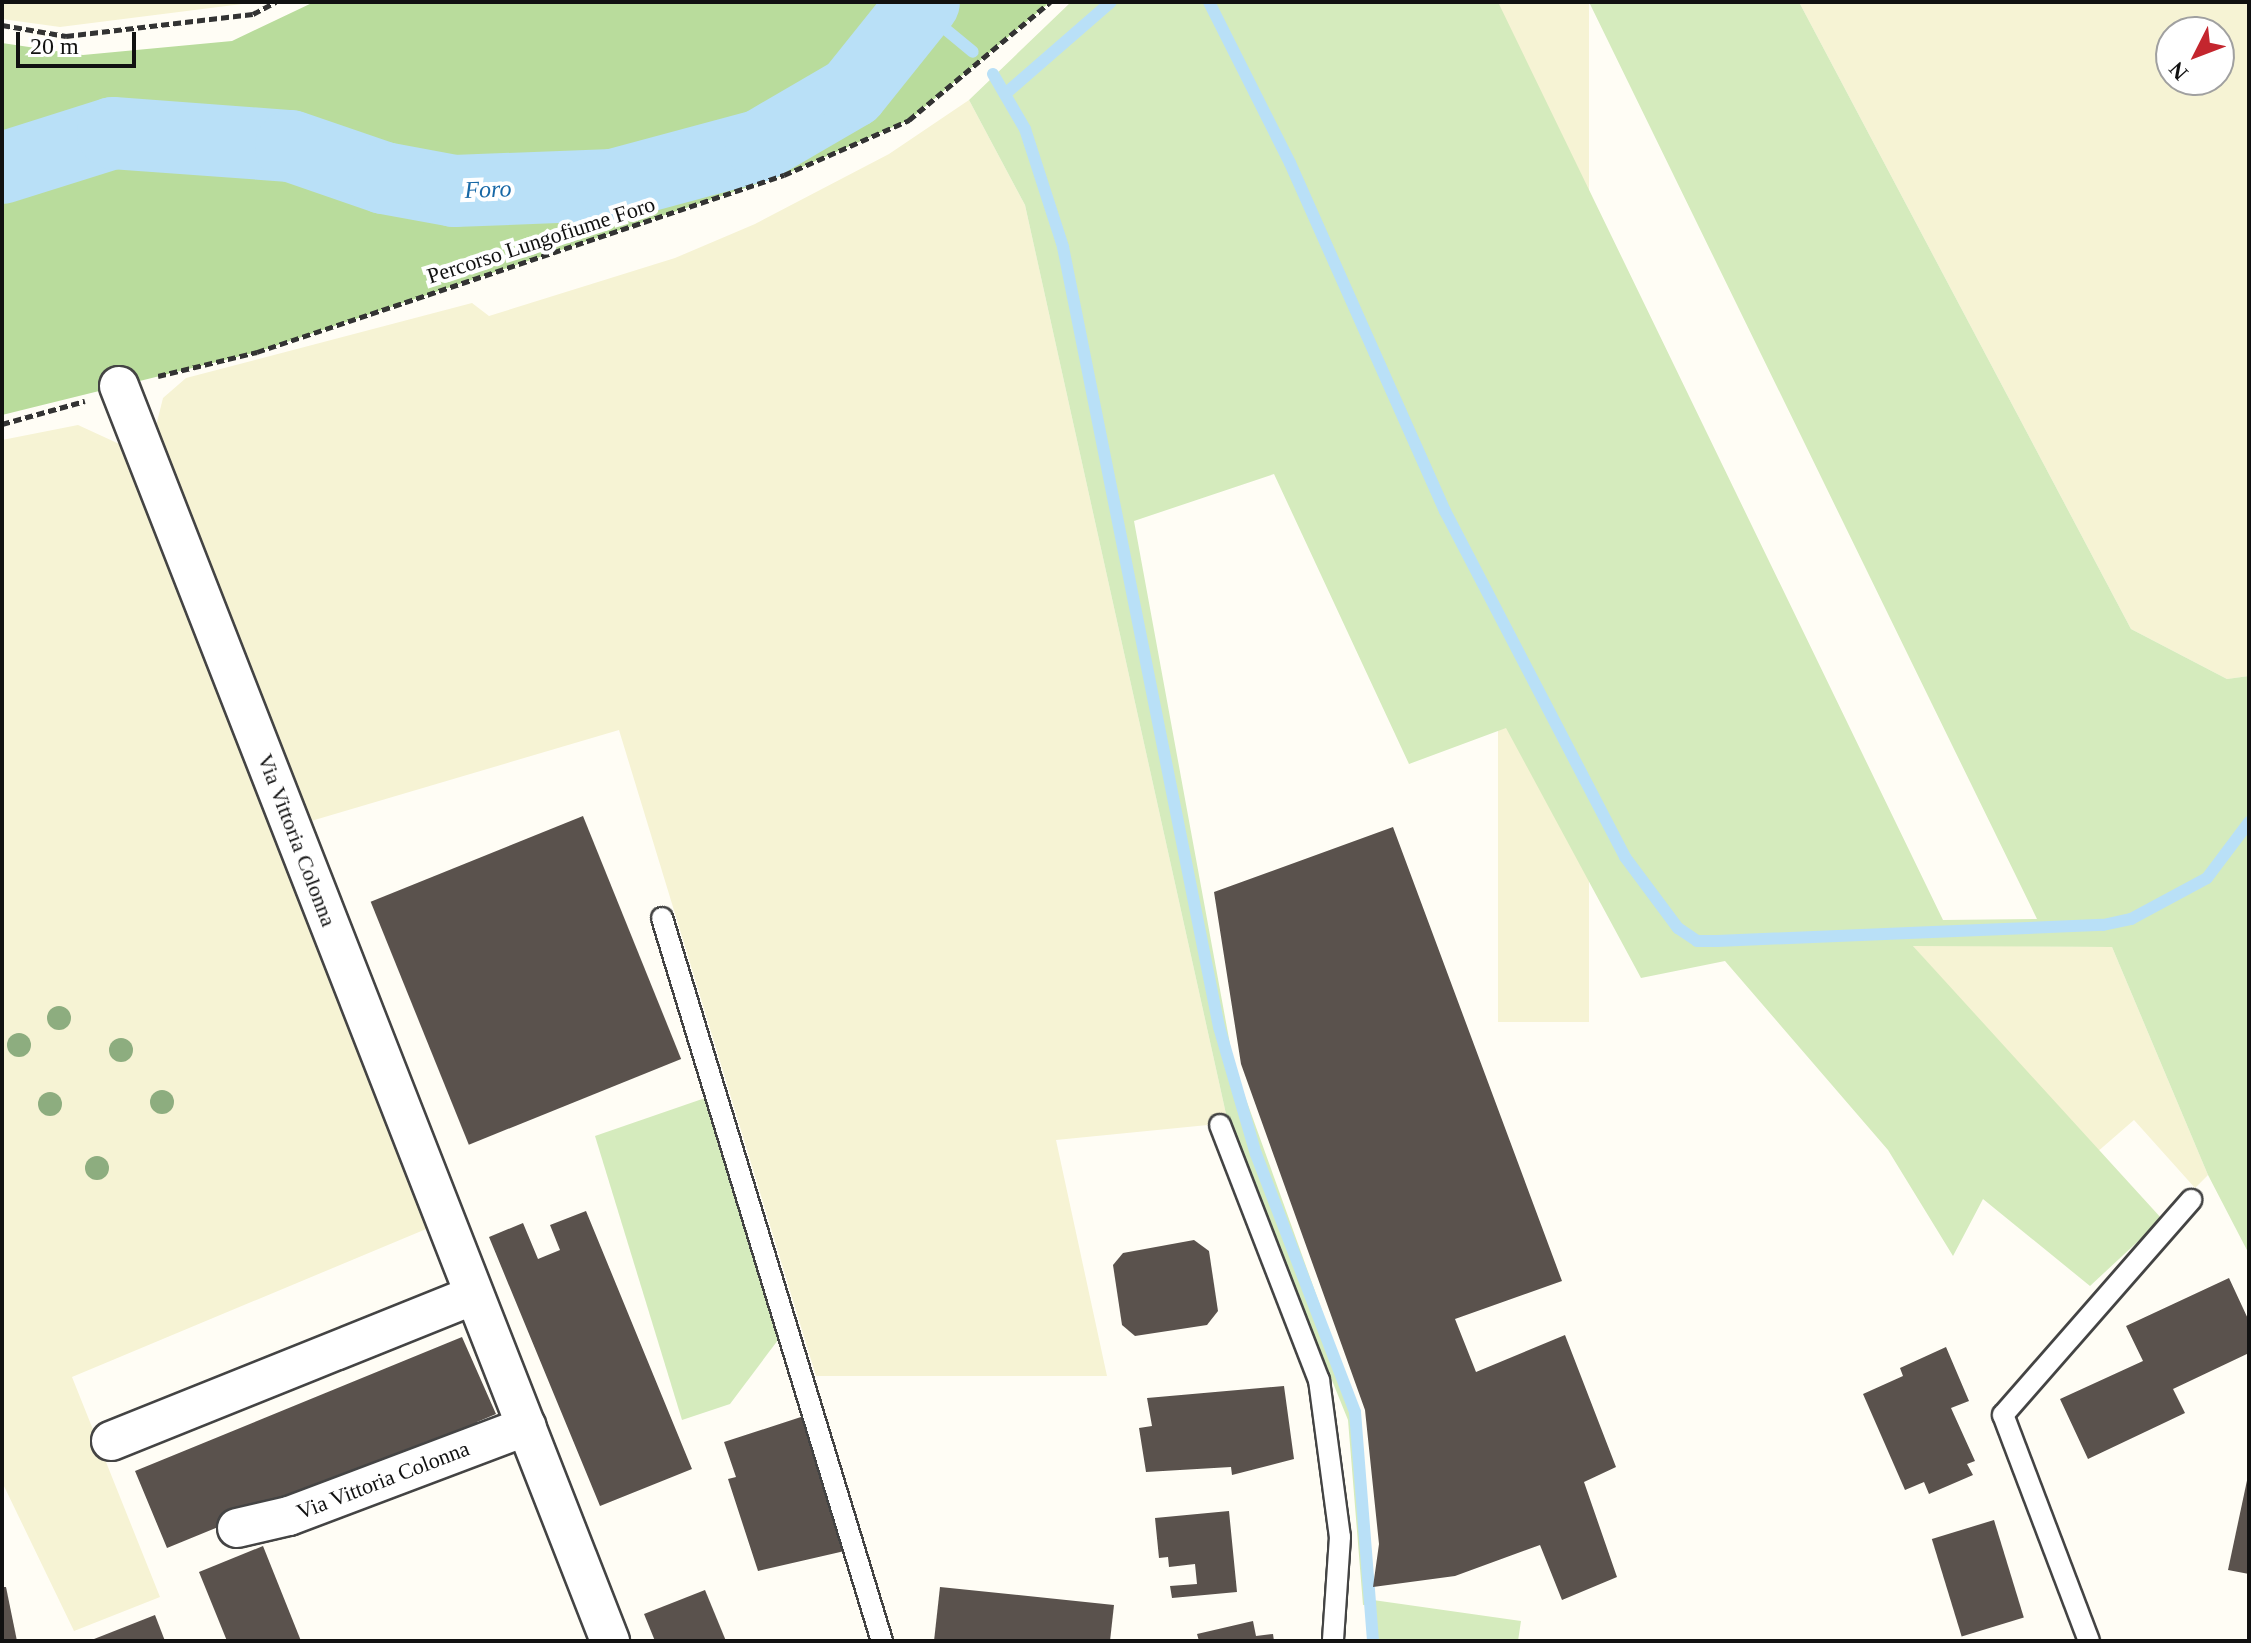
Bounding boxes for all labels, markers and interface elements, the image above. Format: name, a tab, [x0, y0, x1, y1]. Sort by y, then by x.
scale bar	[20, 16, 140, 66]
north arrow	[2155, 16, 2235, 96]
text: 20 m	[30, 33, 79, 59]
text: N	[2164, 57, 2193, 85]
water label: Foro	[464, 175, 512, 205]
street label: Percorso Lungofiume Foro	[424, 191, 658, 289]
street label: Via Vittoria Colonna	[252, 750, 342, 930]
street label: Via Vittoria Colonna	[293, 1435, 473, 1525]

